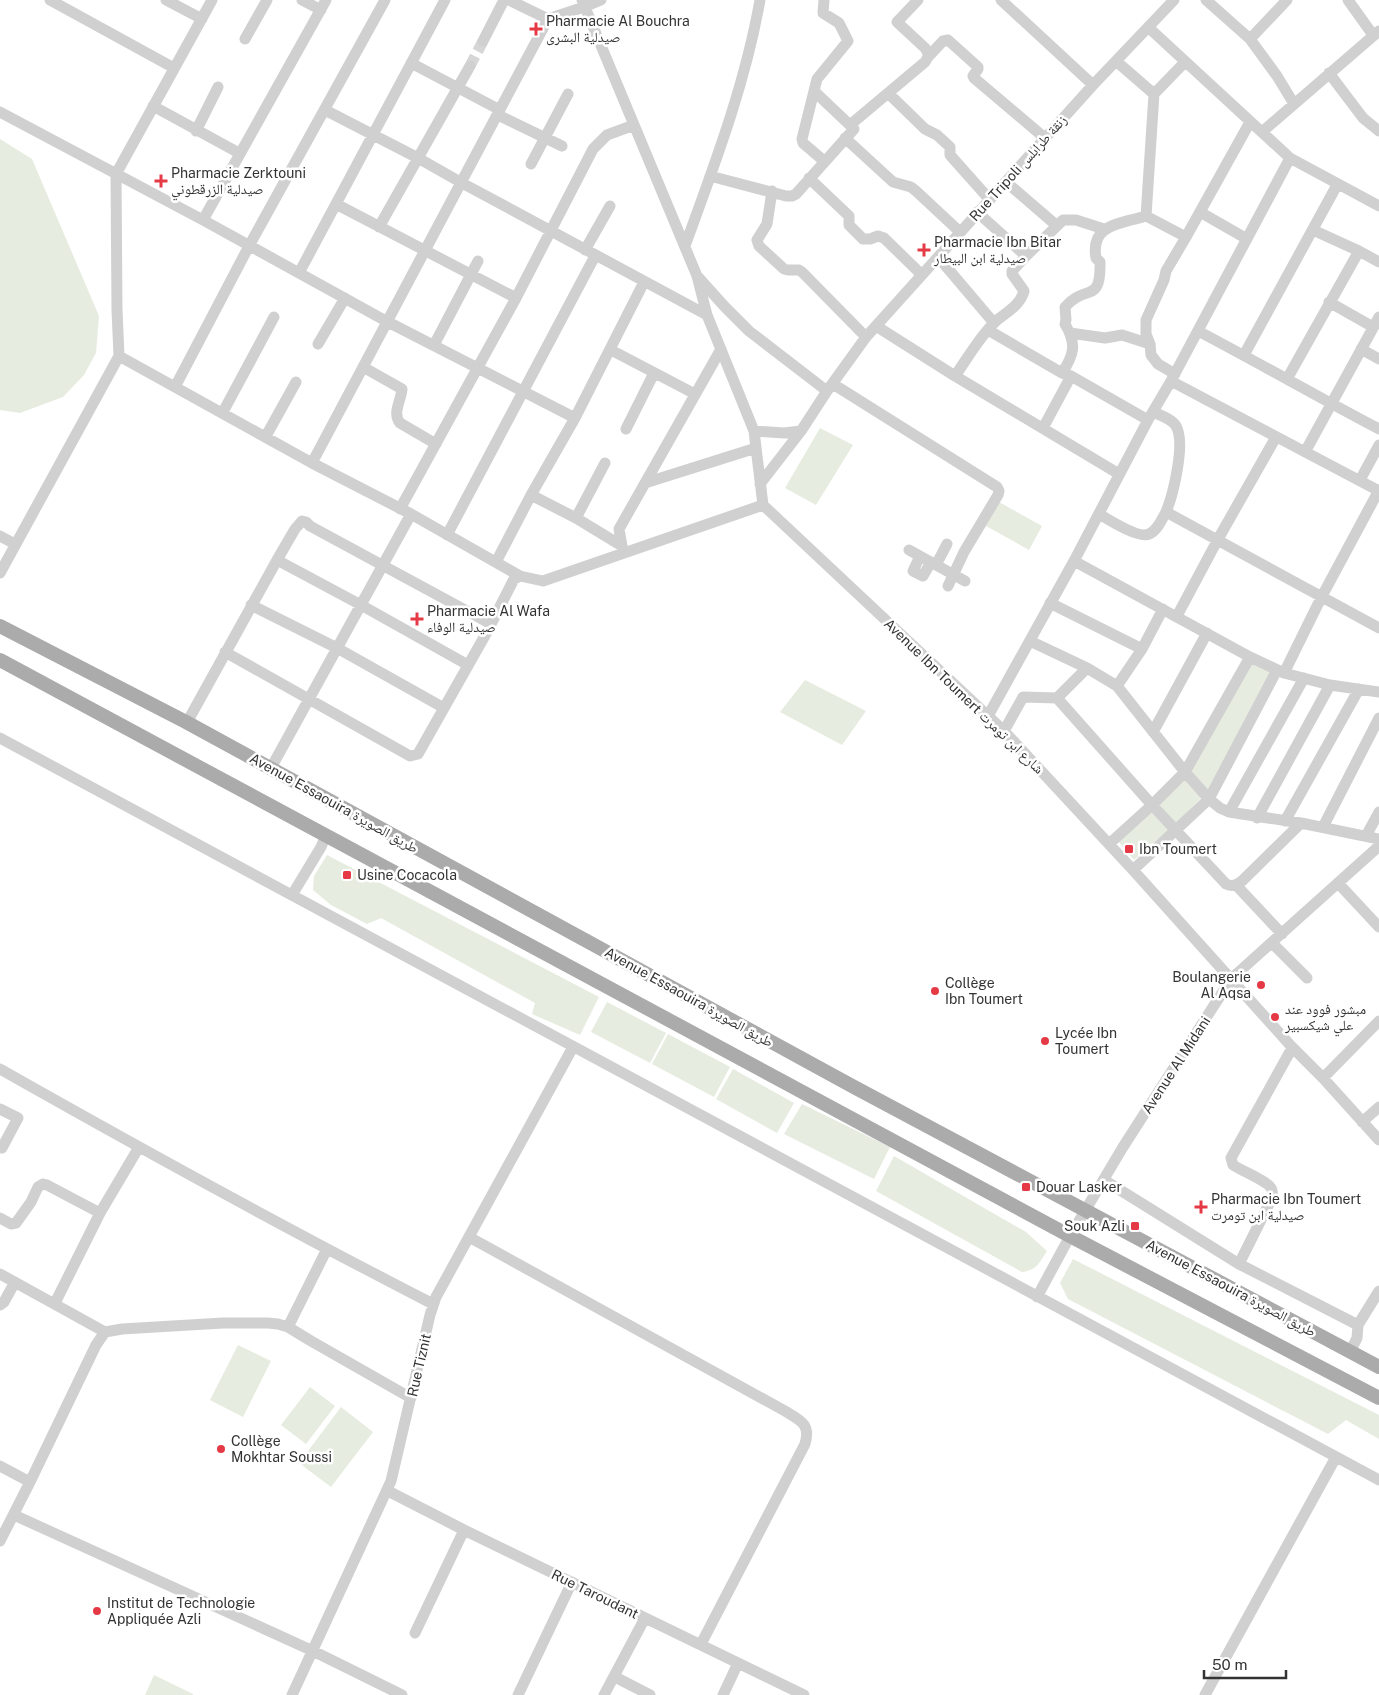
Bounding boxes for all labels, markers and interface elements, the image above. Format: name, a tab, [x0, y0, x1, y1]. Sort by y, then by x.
place label: Pharmacie Al Bouchra صيدلية البشرى	[546, 13, 690, 46]
marker: Pharmacie Al Bouchra صيدلية البشرى	[530, 23, 542, 35]
street label: Rue Tripoli زنقة طرابلس	[966, 112, 1071, 225]
place label: Pharmacie Zerktouni صيدلية الزرقطوني	[171, 165, 306, 201]
marker: Pharmacie Zerktouni صيدلية الزرقطوني	[155, 175, 167, 187]
place label: Pharmacie Ibn Bitar صيدلية ابن البيطار	[933, 234, 1062, 267]
marker: Pharmacie Ibn Bitar صيدلية ابن البيطار	[918, 244, 930, 256]
place label: Pharmacie Al Wafa صيدلية الوفاء	[427, 603, 550, 636]
marker: Pharmacie Al Wafa صيدلية الوفاء	[411, 613, 423, 625]
street label: Avenue Ibn Toumert شارع ابن تومرت	[879, 615, 1047, 778]
street label: Avenue Essaouira طريق الصويرة	[246, 750, 421, 858]
place label: Ibn Toumert	[1139, 841, 1217, 857]
marker: Ibn Toumert	[1123, 843, 1135, 855]
place label: Usine Cocacola	[357, 867, 457, 883]
marker: Usine Cocacola	[341, 869, 353, 881]
street label: Avenue Essaouira طريق الصويرة	[601, 944, 776, 1052]
place label: Boulangerie Al Aqsa	[1172, 969, 1251, 1001]
place label: Collège Ibn Toumert	[945, 975, 1023, 1007]
marker: Boulangerie Al Aqsa	[1255, 979, 1267, 991]
marker: Collège Ibn Toumert	[929, 985, 941, 997]
place label: مبشور فوود عند علي شيكسبير	[1284, 1001, 1366, 1037]
marker: مبشور فوود عند علي شيكسبير	[1269, 1011, 1281, 1023]
street label: Avenue Al Midani	[1139, 1013, 1213, 1117]
place label: Lycée Ibn Toumert	[1055, 1025, 1117, 1057]
marker: Lycée Ibn Toumert	[1039, 1035, 1051, 1047]
place label: Douar Lasker	[1036, 1179, 1122, 1195]
marker: Douar Lasker	[1020, 1181, 1032, 1193]
place label: Pharmacie Ibn Toumert صيدلية ابن تومرت	[1211, 1191, 1361, 1224]
marker: Pharmacie Ibn Toumert صيدلية ابن تومرت	[1195, 1201, 1207, 1213]
place label: Souk Azli	[1064, 1218, 1125, 1234]
marker: Souk Azli	[1129, 1220, 1141, 1232]
street label: Avenue Essaouira طريق الصويرة	[1142, 1236, 1319, 1341]
street label: Rue Tiznit	[404, 1332, 434, 1398]
place label: Collège Mokhtar Soussi	[231, 1433, 332, 1465]
marker: Collège Mokhtar Soussi	[215, 1443, 227, 1455]
street label: Rue Taroudant	[549, 1566, 641, 1622]
place label: Institut de Technologie Appliquée Azli	[107, 1595, 255, 1627]
marker: Institut de Technologie Appliquée Azli	[91, 1605, 103, 1617]
scale bar	[1204, 1648, 1286, 1680]
text: 50 m	[1212, 1656, 1247, 1673]

